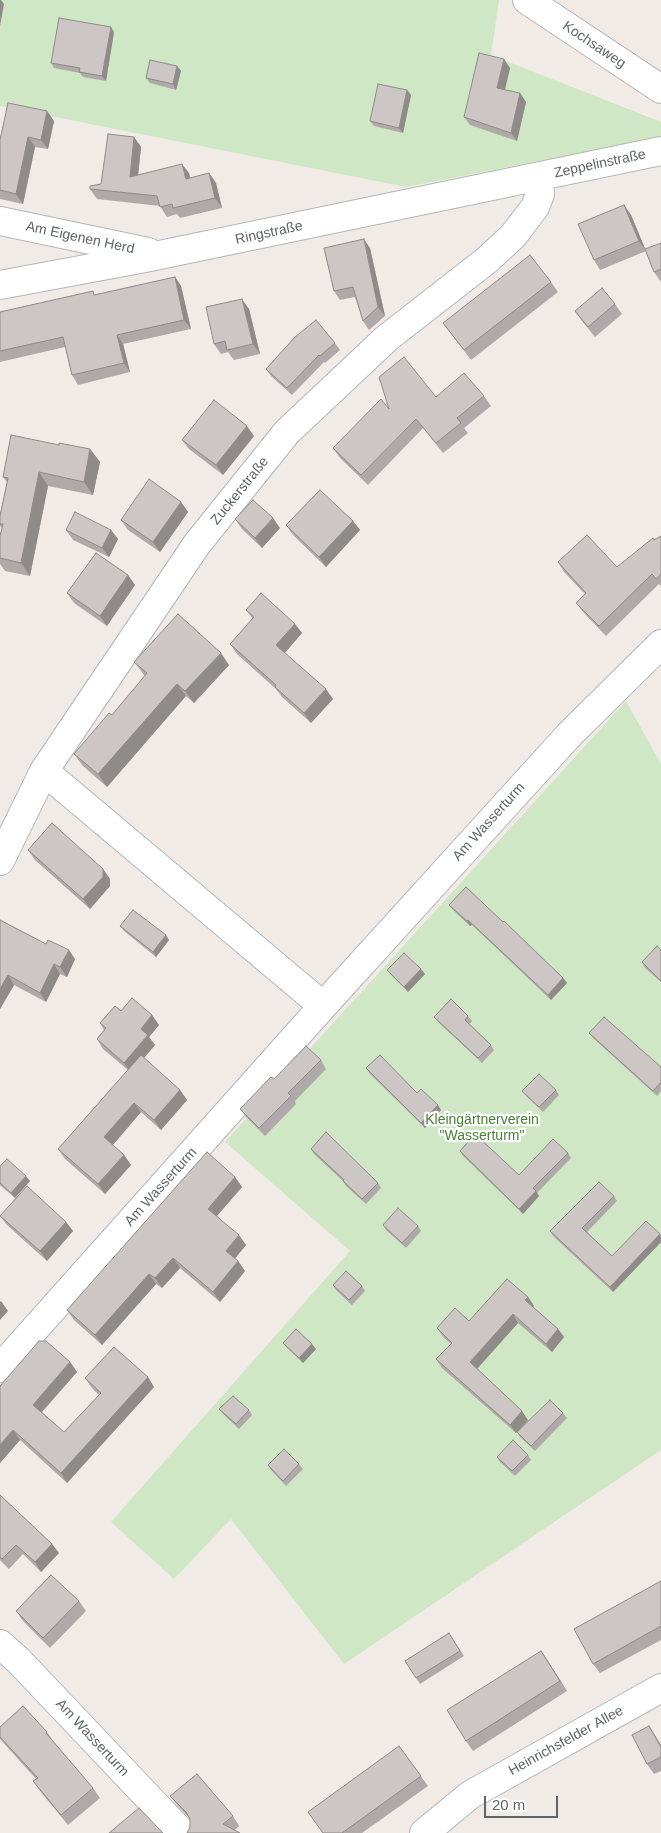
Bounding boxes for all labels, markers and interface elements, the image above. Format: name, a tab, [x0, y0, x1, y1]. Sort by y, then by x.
street label: Kochsaweg	[559, 18, 629, 72]
street label: Zeppelinstraße	[553, 146, 647, 182]
street label: Am Eigenen Herd	[24, 218, 136, 258]
street label: Ringstraße	[234, 218, 304, 248]
street label: Zuckerstraße	[208, 454, 272, 528]
street label: Am Wasserturm	[449, 779, 529, 865]
park label: Kleingärtnerverein "Wasserturm"	[425, 1112, 539, 1144]
street label: Am Wasserturm	[121, 1144, 201, 1230]
street label: Am Wasserturm	[52, 1696, 132, 1780]
street label: Heinrichsfelder Allee	[506, 1703, 626, 1779]
scale bar	[486, 1786, 560, 1818]
text: 20 m	[492, 1796, 525, 1813]

